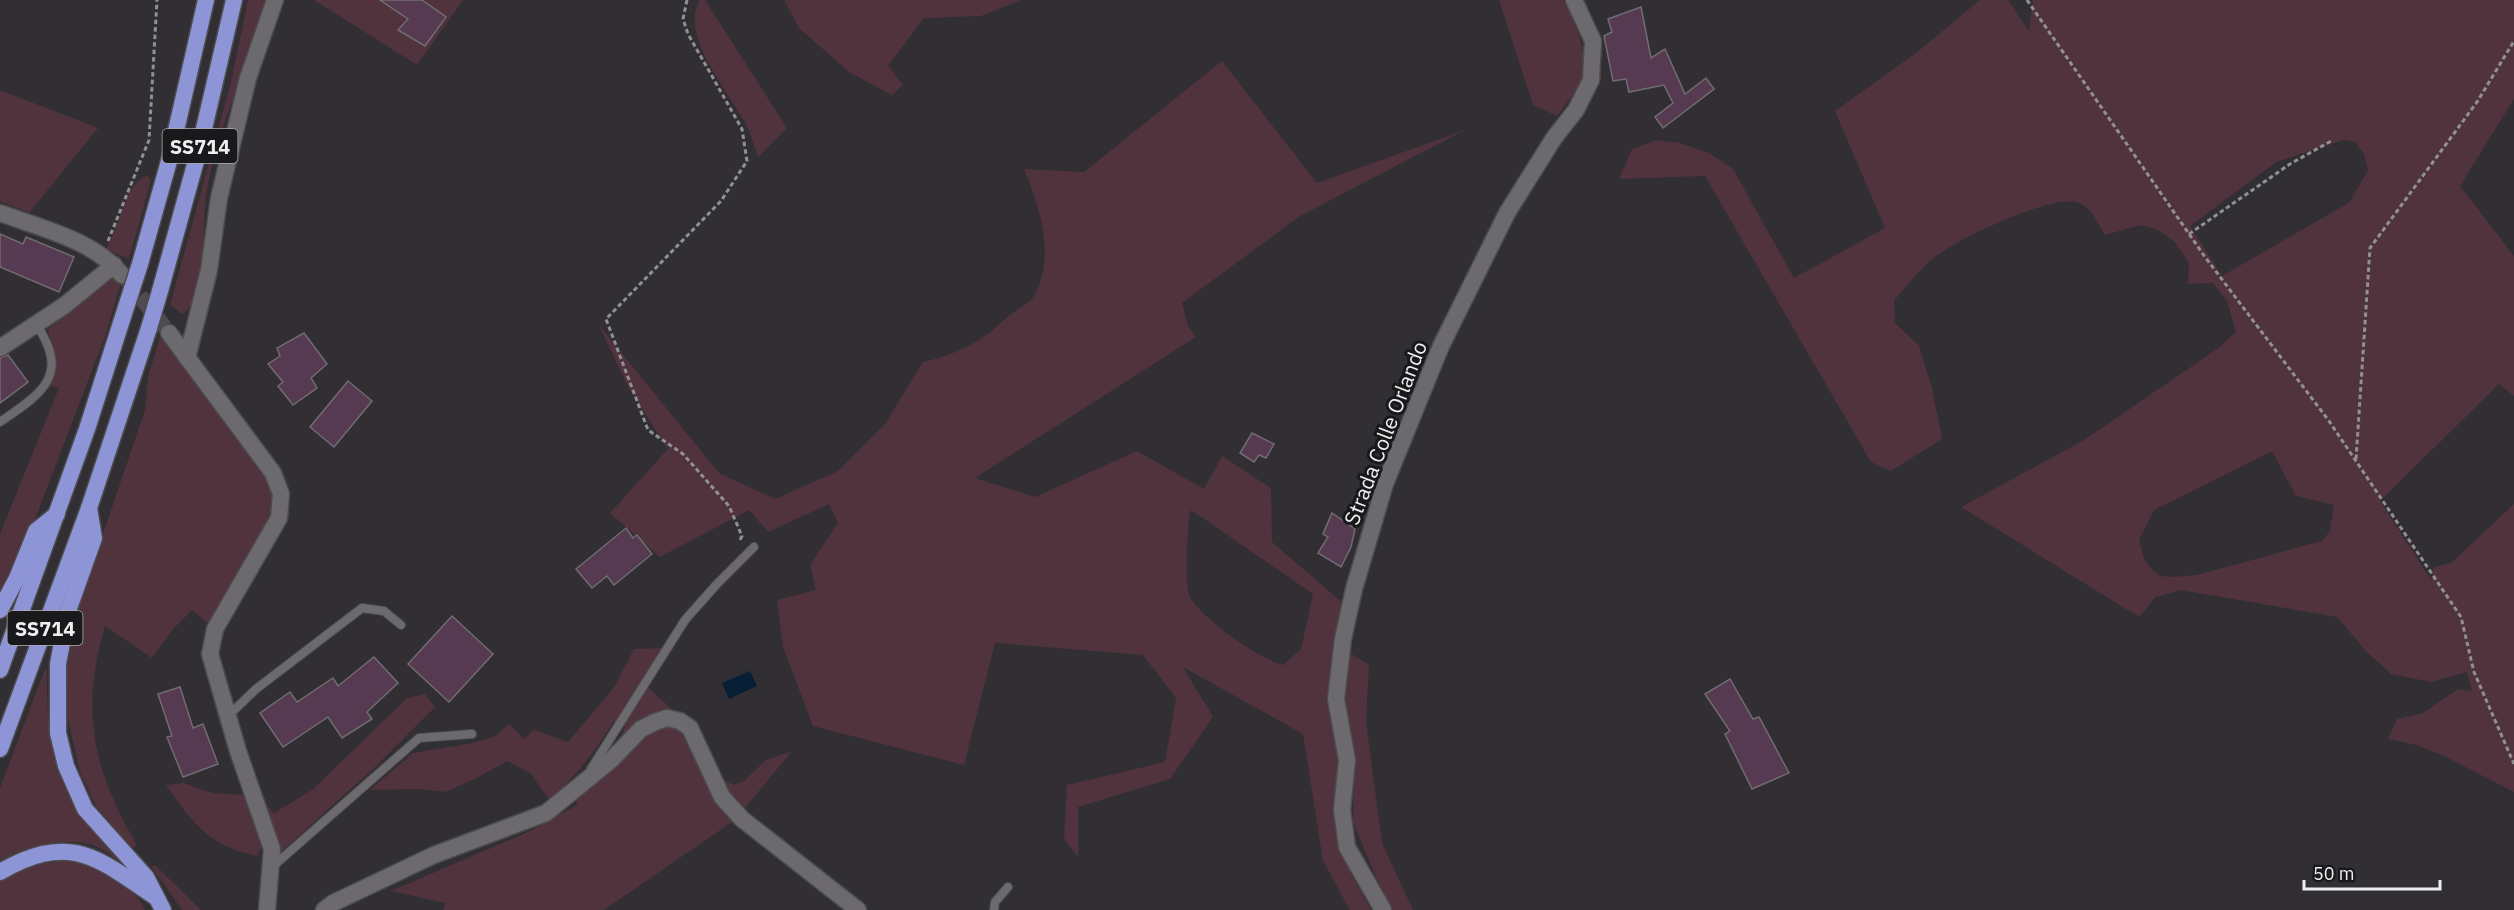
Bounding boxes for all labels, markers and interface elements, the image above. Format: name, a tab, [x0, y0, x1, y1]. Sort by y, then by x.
road number: SS714	[162, 129, 238, 163]
street label: Strada Colle Orlando	[1337, 337, 1433, 529]
road number: SS714	[8, 611, 82, 645]
scale bar	[2304, 853, 2440, 891]
text: 50 m	[2313, 862, 2355, 885]

